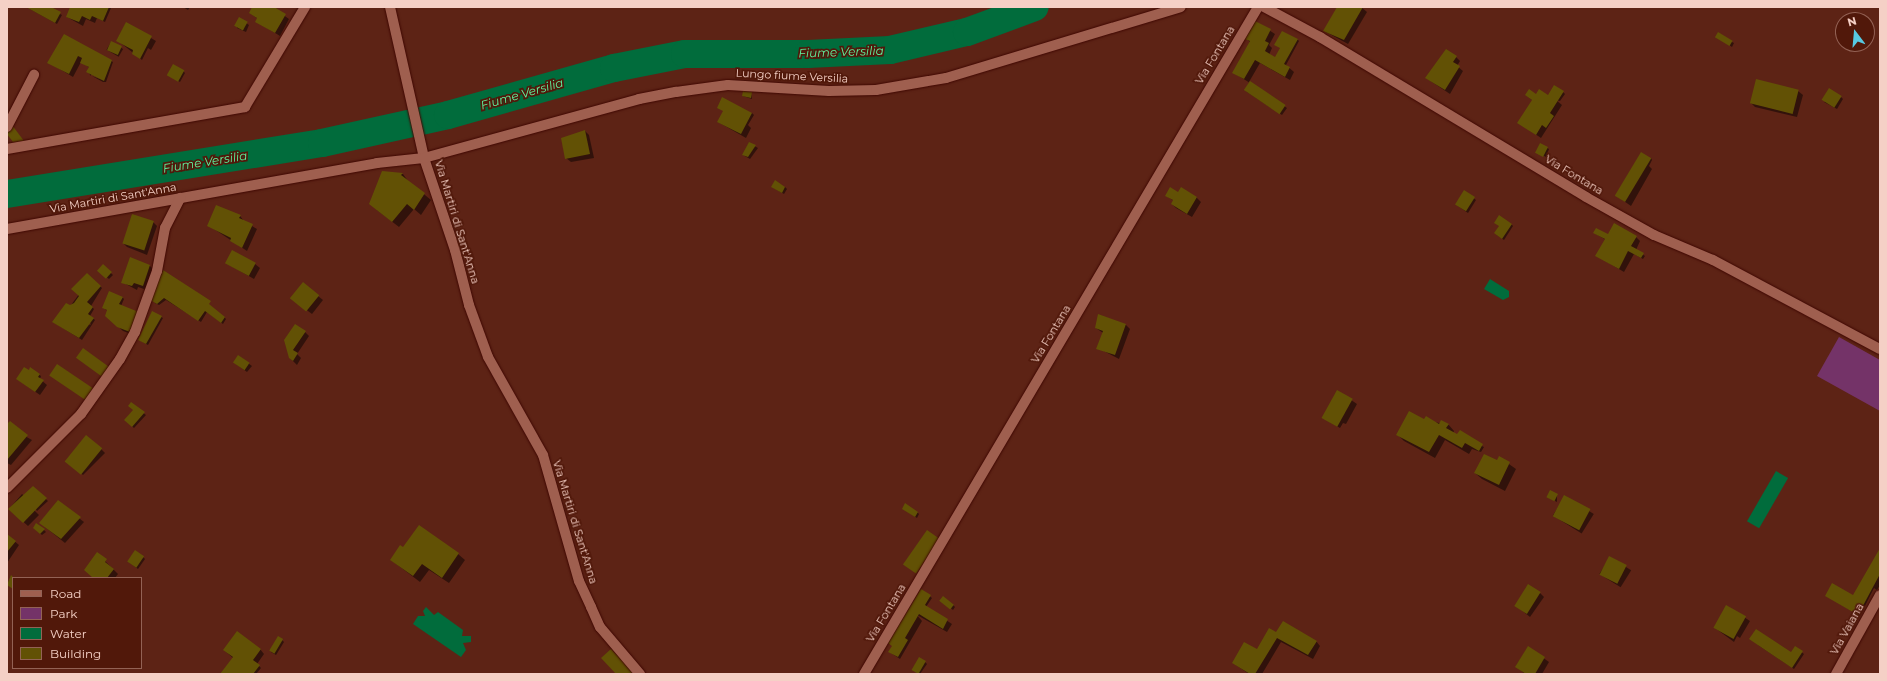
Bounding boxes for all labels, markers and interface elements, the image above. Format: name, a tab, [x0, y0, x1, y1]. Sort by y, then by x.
north arrow	[1835, 12, 1875, 52]
text: N	[1846, 13, 1858, 29]
street label: Via Fontana	[1192, 23, 1238, 87]
water label: Fiume Versilia	[798, 43, 884, 61]
street label: Lungo fiume Versilia	[735, 66, 849, 86]
water label: Fiume Versilia	[479, 75, 565, 113]
water label: Fiume Versilia	[162, 148, 248, 176]
street label: Via Fontana	[1542, 152, 1606, 198]
street label: Via Martiri di Sant'Anna	[432, 159, 482, 285]
street label: Via Martiri di Sant'Anna	[49, 180, 177, 216]
street label: Via Fontana	[1028, 302, 1074, 366]
street label: Via Martiri di Sant'Anna	[550, 459, 600, 585]
legend	[12, 577, 142, 669]
street label: Via Fontana	[863, 581, 909, 645]
text: Road	[50, 586, 81, 601]
street label: Via Vaiana	[1827, 601, 1867, 657]
text: Park	[50, 606, 77, 621]
text: Water	[50, 626, 86, 641]
text: Building	[50, 646, 101, 661]

